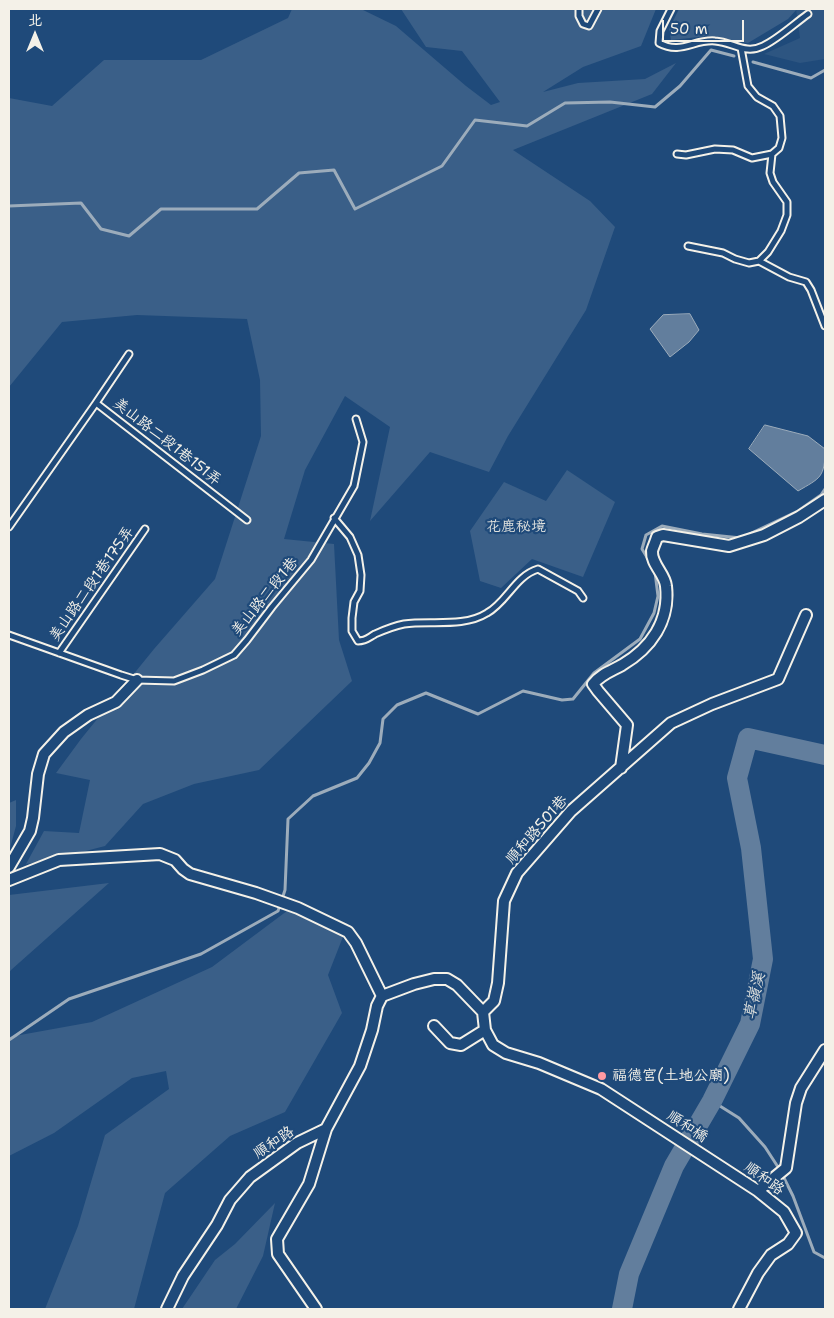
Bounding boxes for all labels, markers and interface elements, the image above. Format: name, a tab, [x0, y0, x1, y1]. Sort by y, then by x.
north arrow	[10, 10, 60, 60]
scale bar	[664, 10, 746, 42]
text: 北	[28, 11, 42, 29]
text: 50 m	[670, 19, 708, 39]
street label: 美山路二段1巷151弄	[109, 394, 225, 490]
park label: 花鹿秘境	[486, 518, 546, 536]
street label: 美山路二段1巷175弄	[46, 523, 138, 645]
street label: 美山路二段1巷	[228, 554, 302, 640]
street label: 順和路501巷	[502, 792, 572, 868]
water label: 草嶺溪	[740, 970, 770, 1022]
place label: 福德宮(土地公廟)	[612, 1067, 730, 1085]
marker: 福德宮(土地公廟)	[596, 1070, 608, 1082]
street label: 順和橋	[663, 1107, 711, 1147]
street label: 順和路	[250, 1123, 298, 1163]
street label: 順和路	[741, 1158, 787, 1200]

